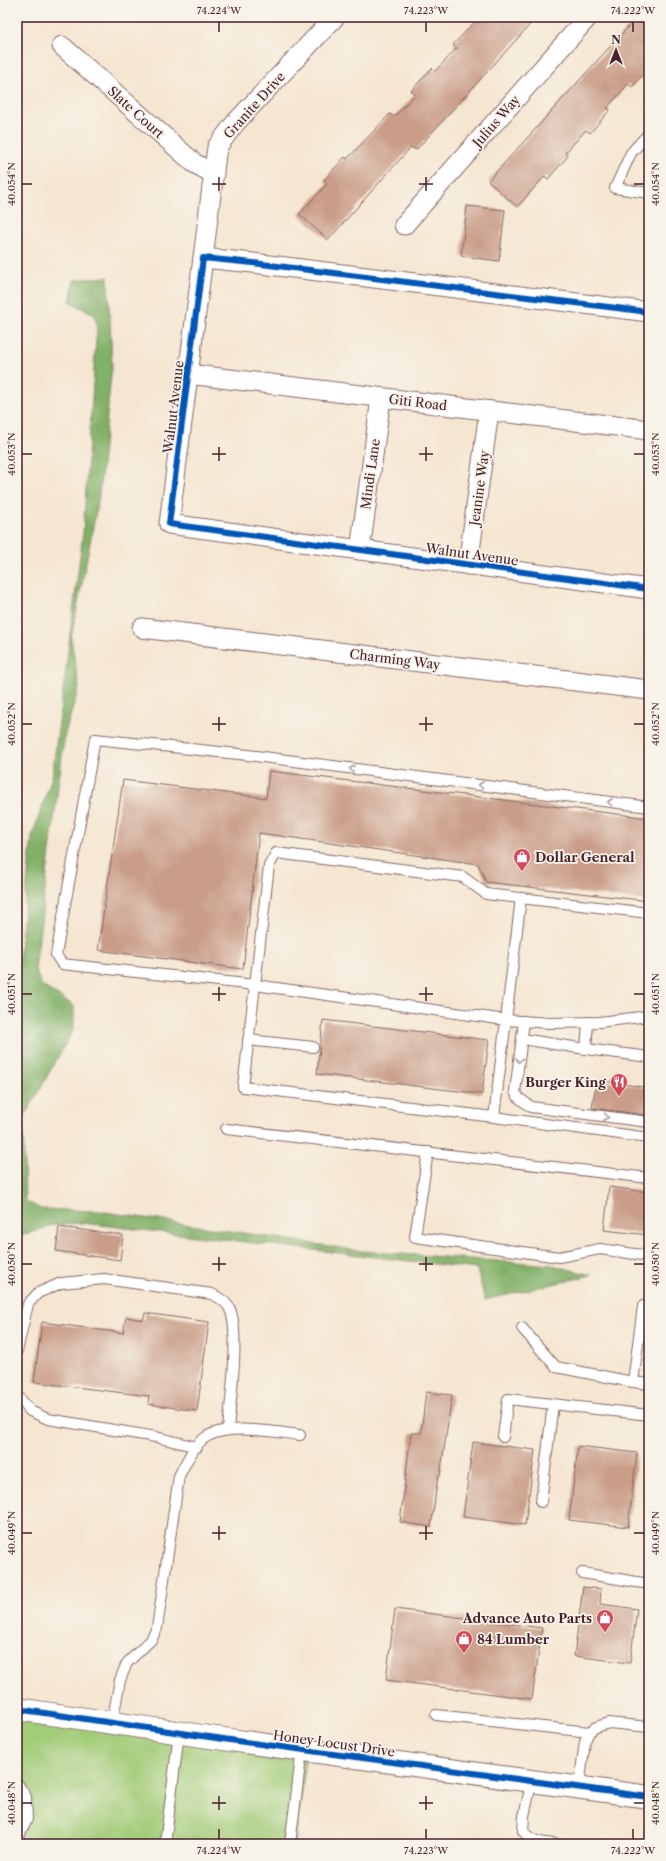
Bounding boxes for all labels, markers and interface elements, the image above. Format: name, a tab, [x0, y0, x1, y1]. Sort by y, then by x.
text: 74.224°W	[197, 4, 242, 17]
text: 74.223°W	[404, 4, 449, 17]
text: 74.222°W	[611, 4, 656, 17]
north arrow	[596, 30, 636, 70]
text: N	[611, 33, 621, 47]
street label: Granite Drive	[220, 68, 288, 142]
street label: Slate Court	[105, 83, 168, 142]
street label: Julius Way	[468, 91, 523, 152]
text: 40.054°N	[5, 162, 18, 206]
text: 40.054°N	[649, 162, 662, 206]
street label: Walnut Avenue	[159, 360, 187, 455]
street label: Giti Road	[388, 390, 448, 414]
text: 40.053°N	[5, 432, 18, 476]
text: 40.053°N	[649, 432, 662, 476]
street label: Mindi Lane	[357, 438, 383, 510]
street label: Jeanine Way	[466, 449, 492, 529]
street label: Walnut Avenue	[424, 539, 520, 568]
street label: Charming Way	[349, 645, 442, 673]
text: 40.052°N	[5, 702, 18, 746]
text: 40.052°N	[649, 702, 662, 746]
one-way arrow	[349, 764, 356, 773]
one-way arrow	[478, 781, 484, 790]
one-way arrow	[607, 798, 613, 807]
shop icon: Dollar General	[512, 847, 532, 872]
place label: Dollar General	[535, 849, 635, 865]
text: 40.051°N	[5, 973, 18, 1015]
text: 40.051°N	[649, 973, 662, 1015]
one-way arrow	[515, 1057, 524, 1063]
restaurant icon: Burger King	[609, 1072, 629, 1097]
place label: Burger King	[525, 1074, 606, 1090]
one-way arrow	[603, 1112, 609, 1121]
text: 40.050°N	[5, 1242, 18, 1286]
text: 40.050°N	[649, 1242, 662, 1286]
text: 40.049°N	[5, 1511, 18, 1555]
text: 40.049°N	[649, 1511, 662, 1555]
shop icon: Advance Auto Parts	[595, 1608, 615, 1633]
place label: Advance Auto Parts	[462, 1610, 592, 1626]
shop icon: 84 Lumber	[454, 1629, 474, 1654]
place label: 84 Lumber	[477, 1631, 550, 1647]
street label: Honey Locust Drive	[272, 1727, 396, 1759]
text: 40.048°N	[5, 1781, 18, 1825]
text: 40.048°N	[649, 1781, 662, 1825]
text: 74.224°W	[197, 1844, 242, 1857]
text: 74.223°W	[404, 1844, 449, 1857]
text: 74.222°W	[611, 1844, 656, 1857]

